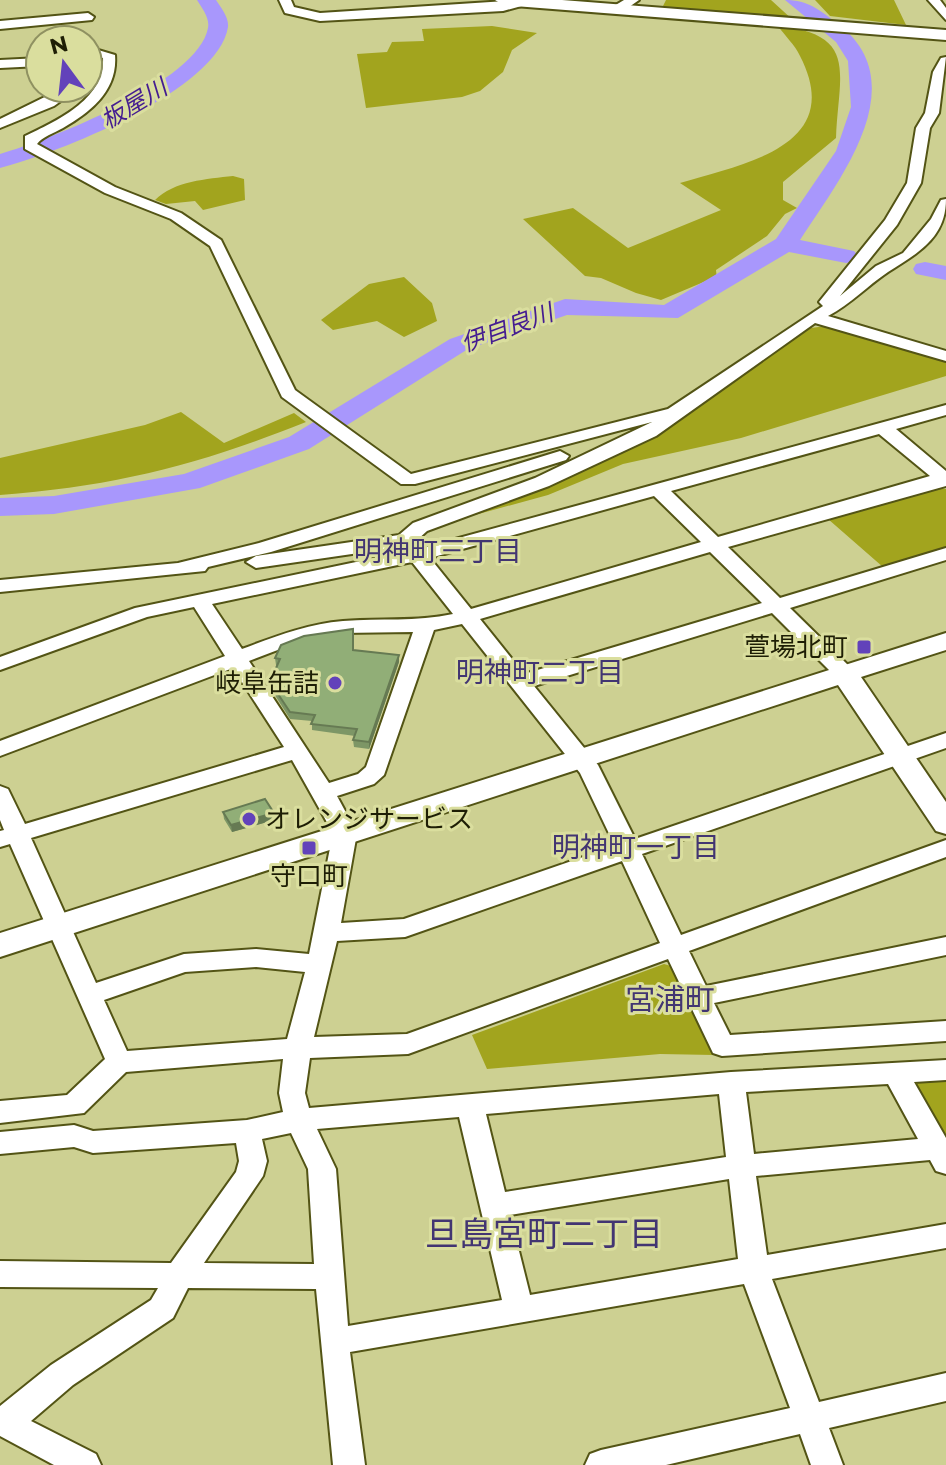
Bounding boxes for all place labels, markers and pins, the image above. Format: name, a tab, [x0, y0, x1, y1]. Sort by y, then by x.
place label: 萱場北町	[744, 631, 848, 663]
marker: 萱場北町	[855, 638, 873, 656]
place label: 岐阜缶詰	[215, 667, 319, 699]
marker: 岐阜缶詰	[326, 674, 344, 692]
place label: オレンジサービス	[265, 803, 473, 835]
marker: オレンジサービス	[240, 810, 258, 828]
marker: 守口町	[300, 839, 318, 857]
place label: 守口町	[270, 860, 348, 892]

